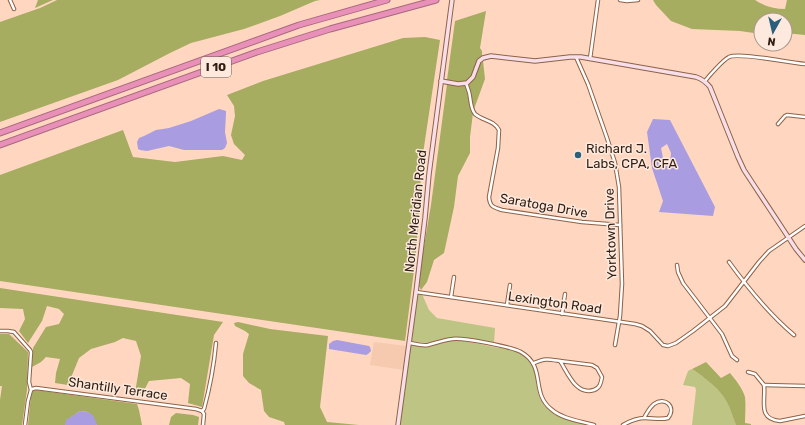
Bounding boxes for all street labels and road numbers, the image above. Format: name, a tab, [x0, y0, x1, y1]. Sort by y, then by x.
road number: I 10	[201, 57, 231, 77]
street label: North Meridian Road	[402, 149, 429, 273]
street label: Yorktown Drive	[601, 188, 620, 280]
street label: Saratoga Drive	[499, 190, 589, 222]
street label: Lexington Road	[507, 288, 603, 317]
street label: Shantilly Terrace	[67, 374, 169, 403]

